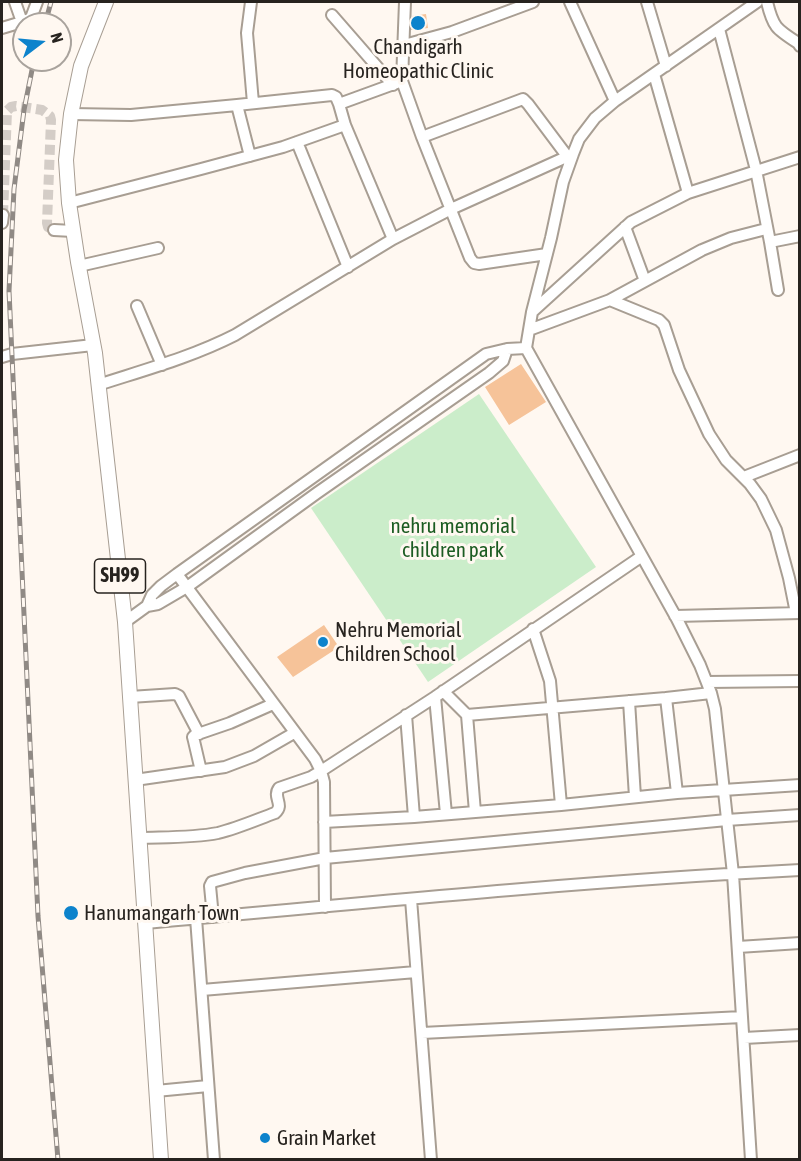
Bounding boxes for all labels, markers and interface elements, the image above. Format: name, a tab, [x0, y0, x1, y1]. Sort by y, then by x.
north arrow	[12, 12, 72, 72]
marker: Chandigarh Homeopathic Clinic	[409, 14, 427, 32]
text: N	[47, 31, 67, 45]
place label: Chandigarh Homeopathic Clinic	[343, 34, 493, 84]
park label: nehru memorial children park	[390, 513, 516, 563]
road number: SH99	[94, 559, 146, 593]
place label: Nehru Memorial Children School	[335, 617, 461, 667]
marker: Nehru Memorial Children School	[316, 635, 330, 649]
place label: Hanumangarh Town	[84, 900, 239, 926]
marker: Hanumangarh Town	[62, 904, 80, 922]
place label: Grain Market	[277, 1125, 376, 1151]
marker: Grain Market	[258, 1131, 272, 1145]

